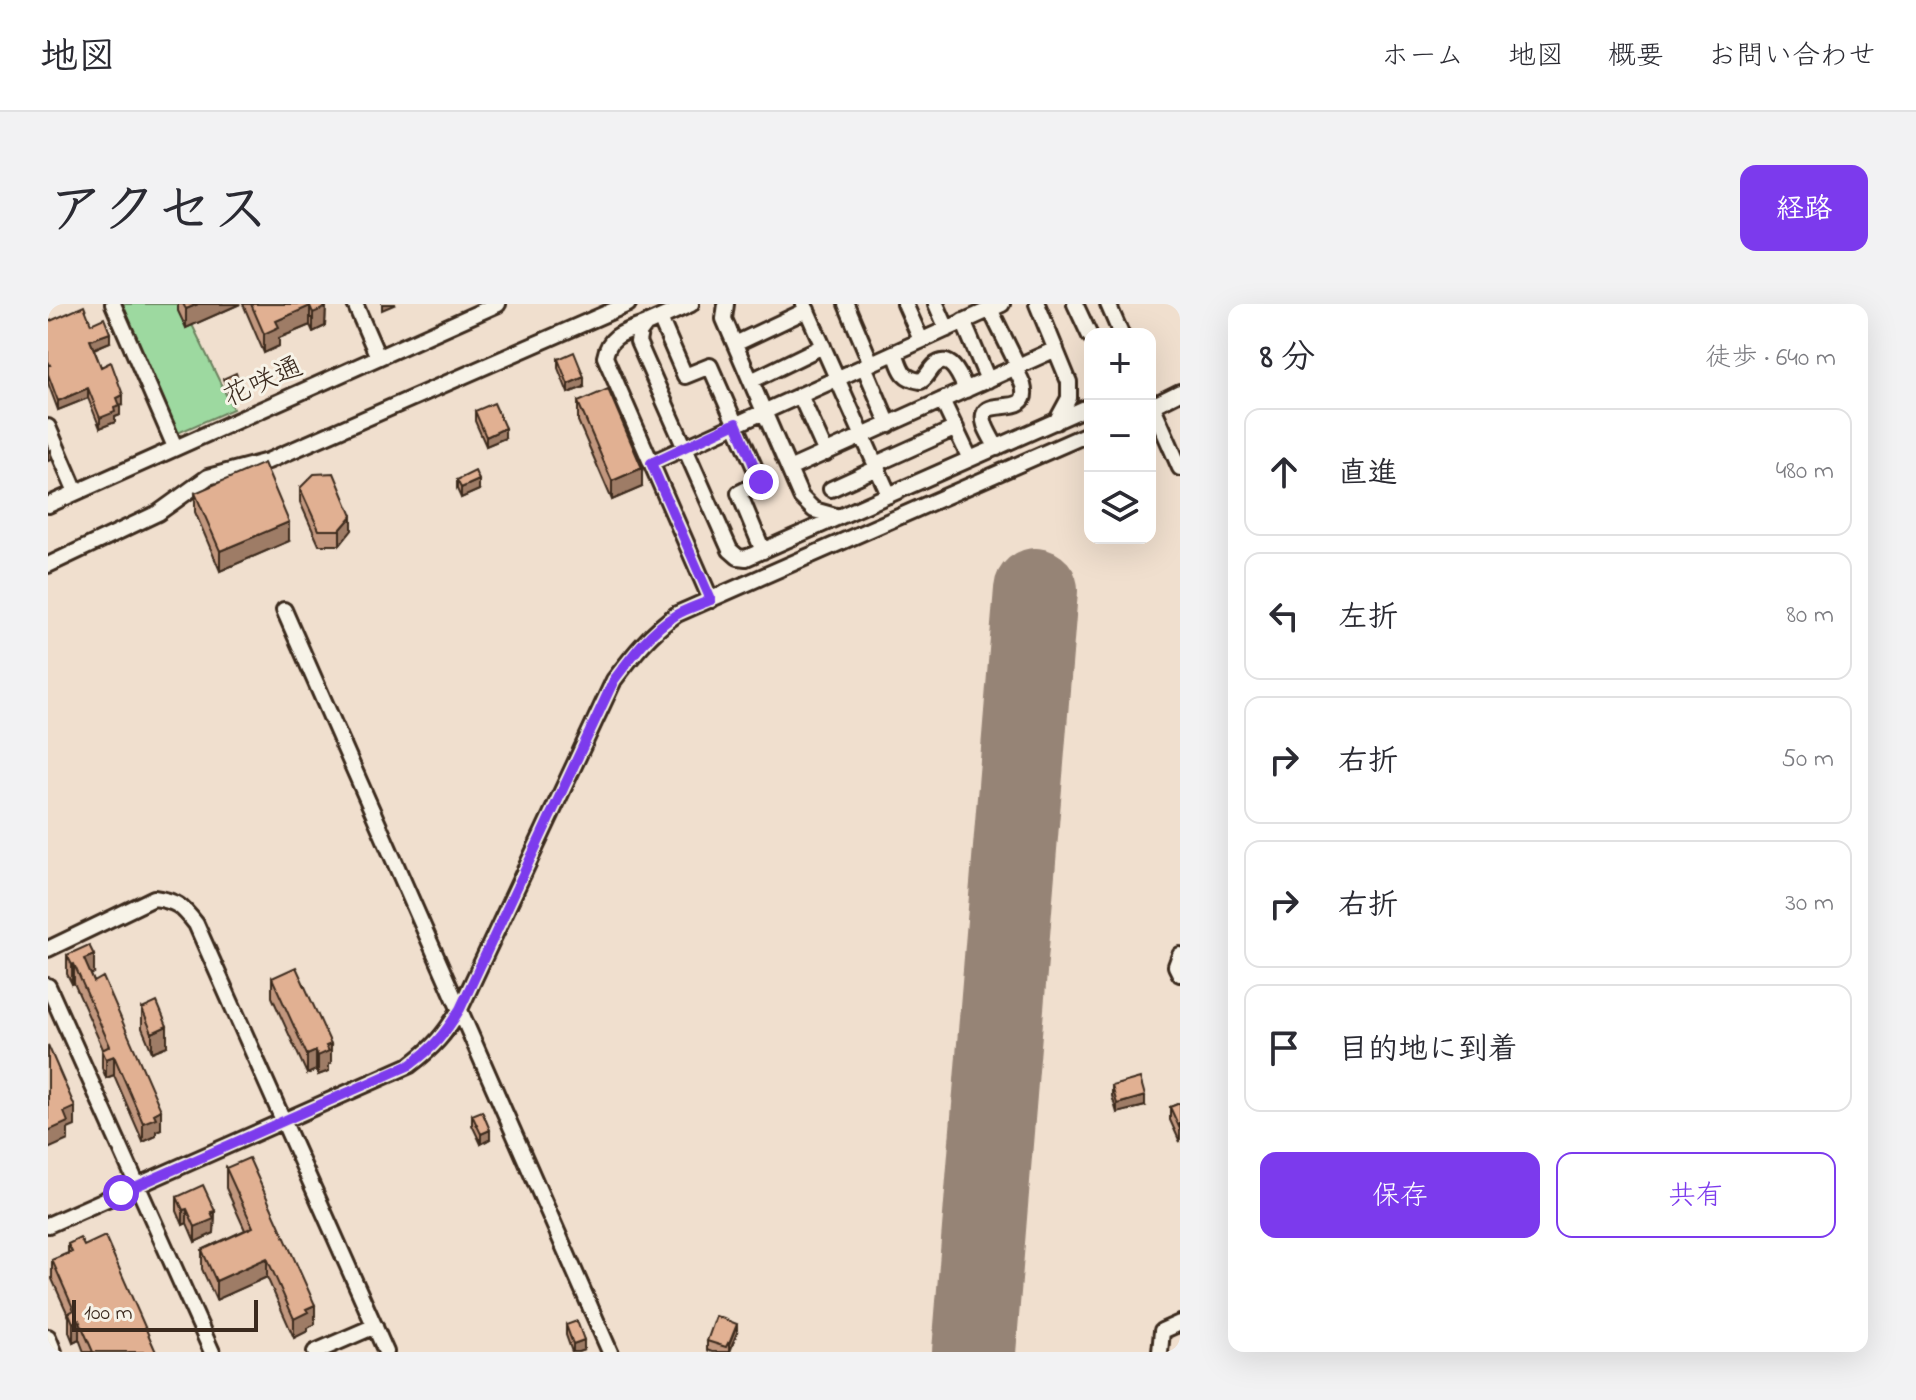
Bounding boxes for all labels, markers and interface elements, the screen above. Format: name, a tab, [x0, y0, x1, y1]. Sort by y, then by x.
text: 地図	[40, 31, 116, 87]
text: ホーム	[1381, 37, 1464, 78]
text: 地図	[1508, 37, 1564, 78]
text: 概要	[1608, 37, 1664, 78]
text: お問い合わせ	[1708, 37, 1876, 78]
button: 経路	[1740, 165, 1868, 251]
text: アクセス	[48, 173, 269, 254]
map controls	[1084, 328, 1156, 544]
button: +	[1084, 328, 1156, 400]
text: 8 分	[1260, 334, 1315, 384]
text: 徒歩 · 640 m	[1705, 340, 1836, 378]
street label: 花咲通	[217, 347, 310, 419]
button: −	[1084, 400, 1156, 472]
icon: ahead	[1262, 450, 1306, 494]
text: 直進	[1338, 453, 1398, 497]
text: 480 m	[1776, 453, 1834, 491]
route end	[743, 464, 779, 500]
button: layers	[1084, 472, 1156, 544]
icon: left	[1262, 594, 1306, 638]
text: 左折	[1338, 597, 1398, 641]
text: 80 m	[1786, 597, 1834, 635]
icon: right	[1262, 738, 1306, 782]
text: 右折	[1338, 741, 1398, 785]
text: 50 m	[1781, 741, 1834, 779]
icon: right	[1262, 882, 1306, 926]
text: 右折	[1338, 885, 1398, 929]
text: 30 m	[1785, 885, 1834, 923]
icon: arrive	[1262, 1026, 1306, 1070]
text: 目的地に到着	[1338, 1029, 1518, 1073]
button: 保存	[1260, 1152, 1540, 1238]
button: 共有	[1556, 1152, 1836, 1238]
route start	[103, 1175, 139, 1211]
scale bar	[72, 1296, 258, 1332]
text: 100 m	[84, 1298, 133, 1330]

